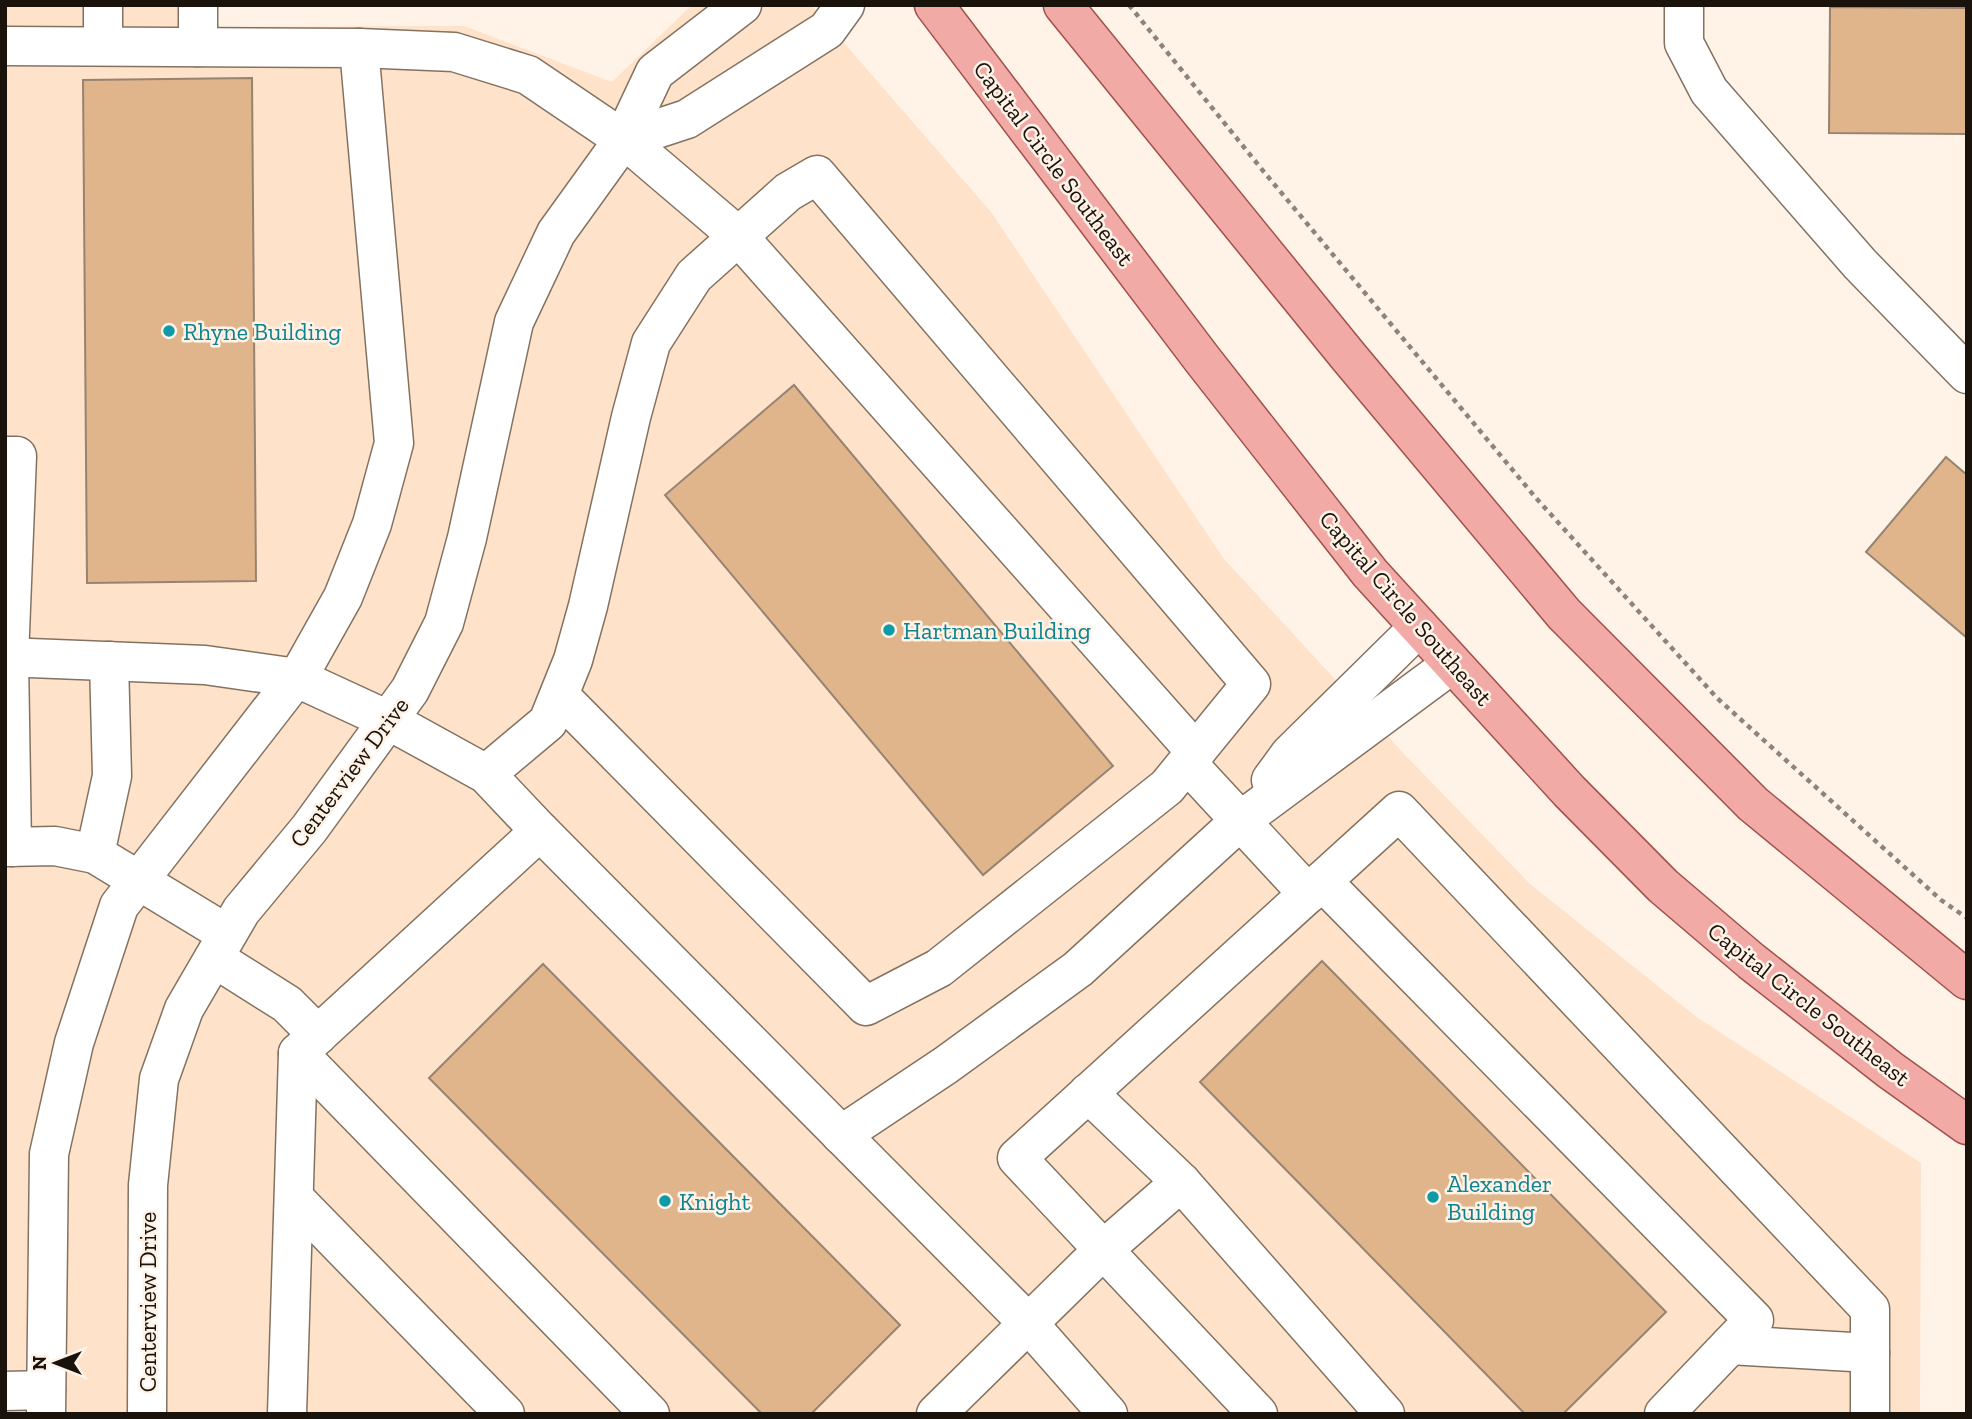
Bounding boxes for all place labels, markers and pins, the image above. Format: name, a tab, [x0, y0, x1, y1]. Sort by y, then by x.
place label: Rhyne Building	[183, 317, 341, 346]
marker: Rhyne Building	[161, 323, 177, 339]
place label: Hartman Building	[903, 616, 1091, 645]
marker: Hartman Building	[881, 622, 897, 638]
place label: Alexander Building	[1447, 1169, 1552, 1226]
place label: Knight	[679, 1187, 750, 1216]
marker: Alexander Building	[1425, 1189, 1441, 1205]
marker: Knight	[657, 1193, 673, 1209]

